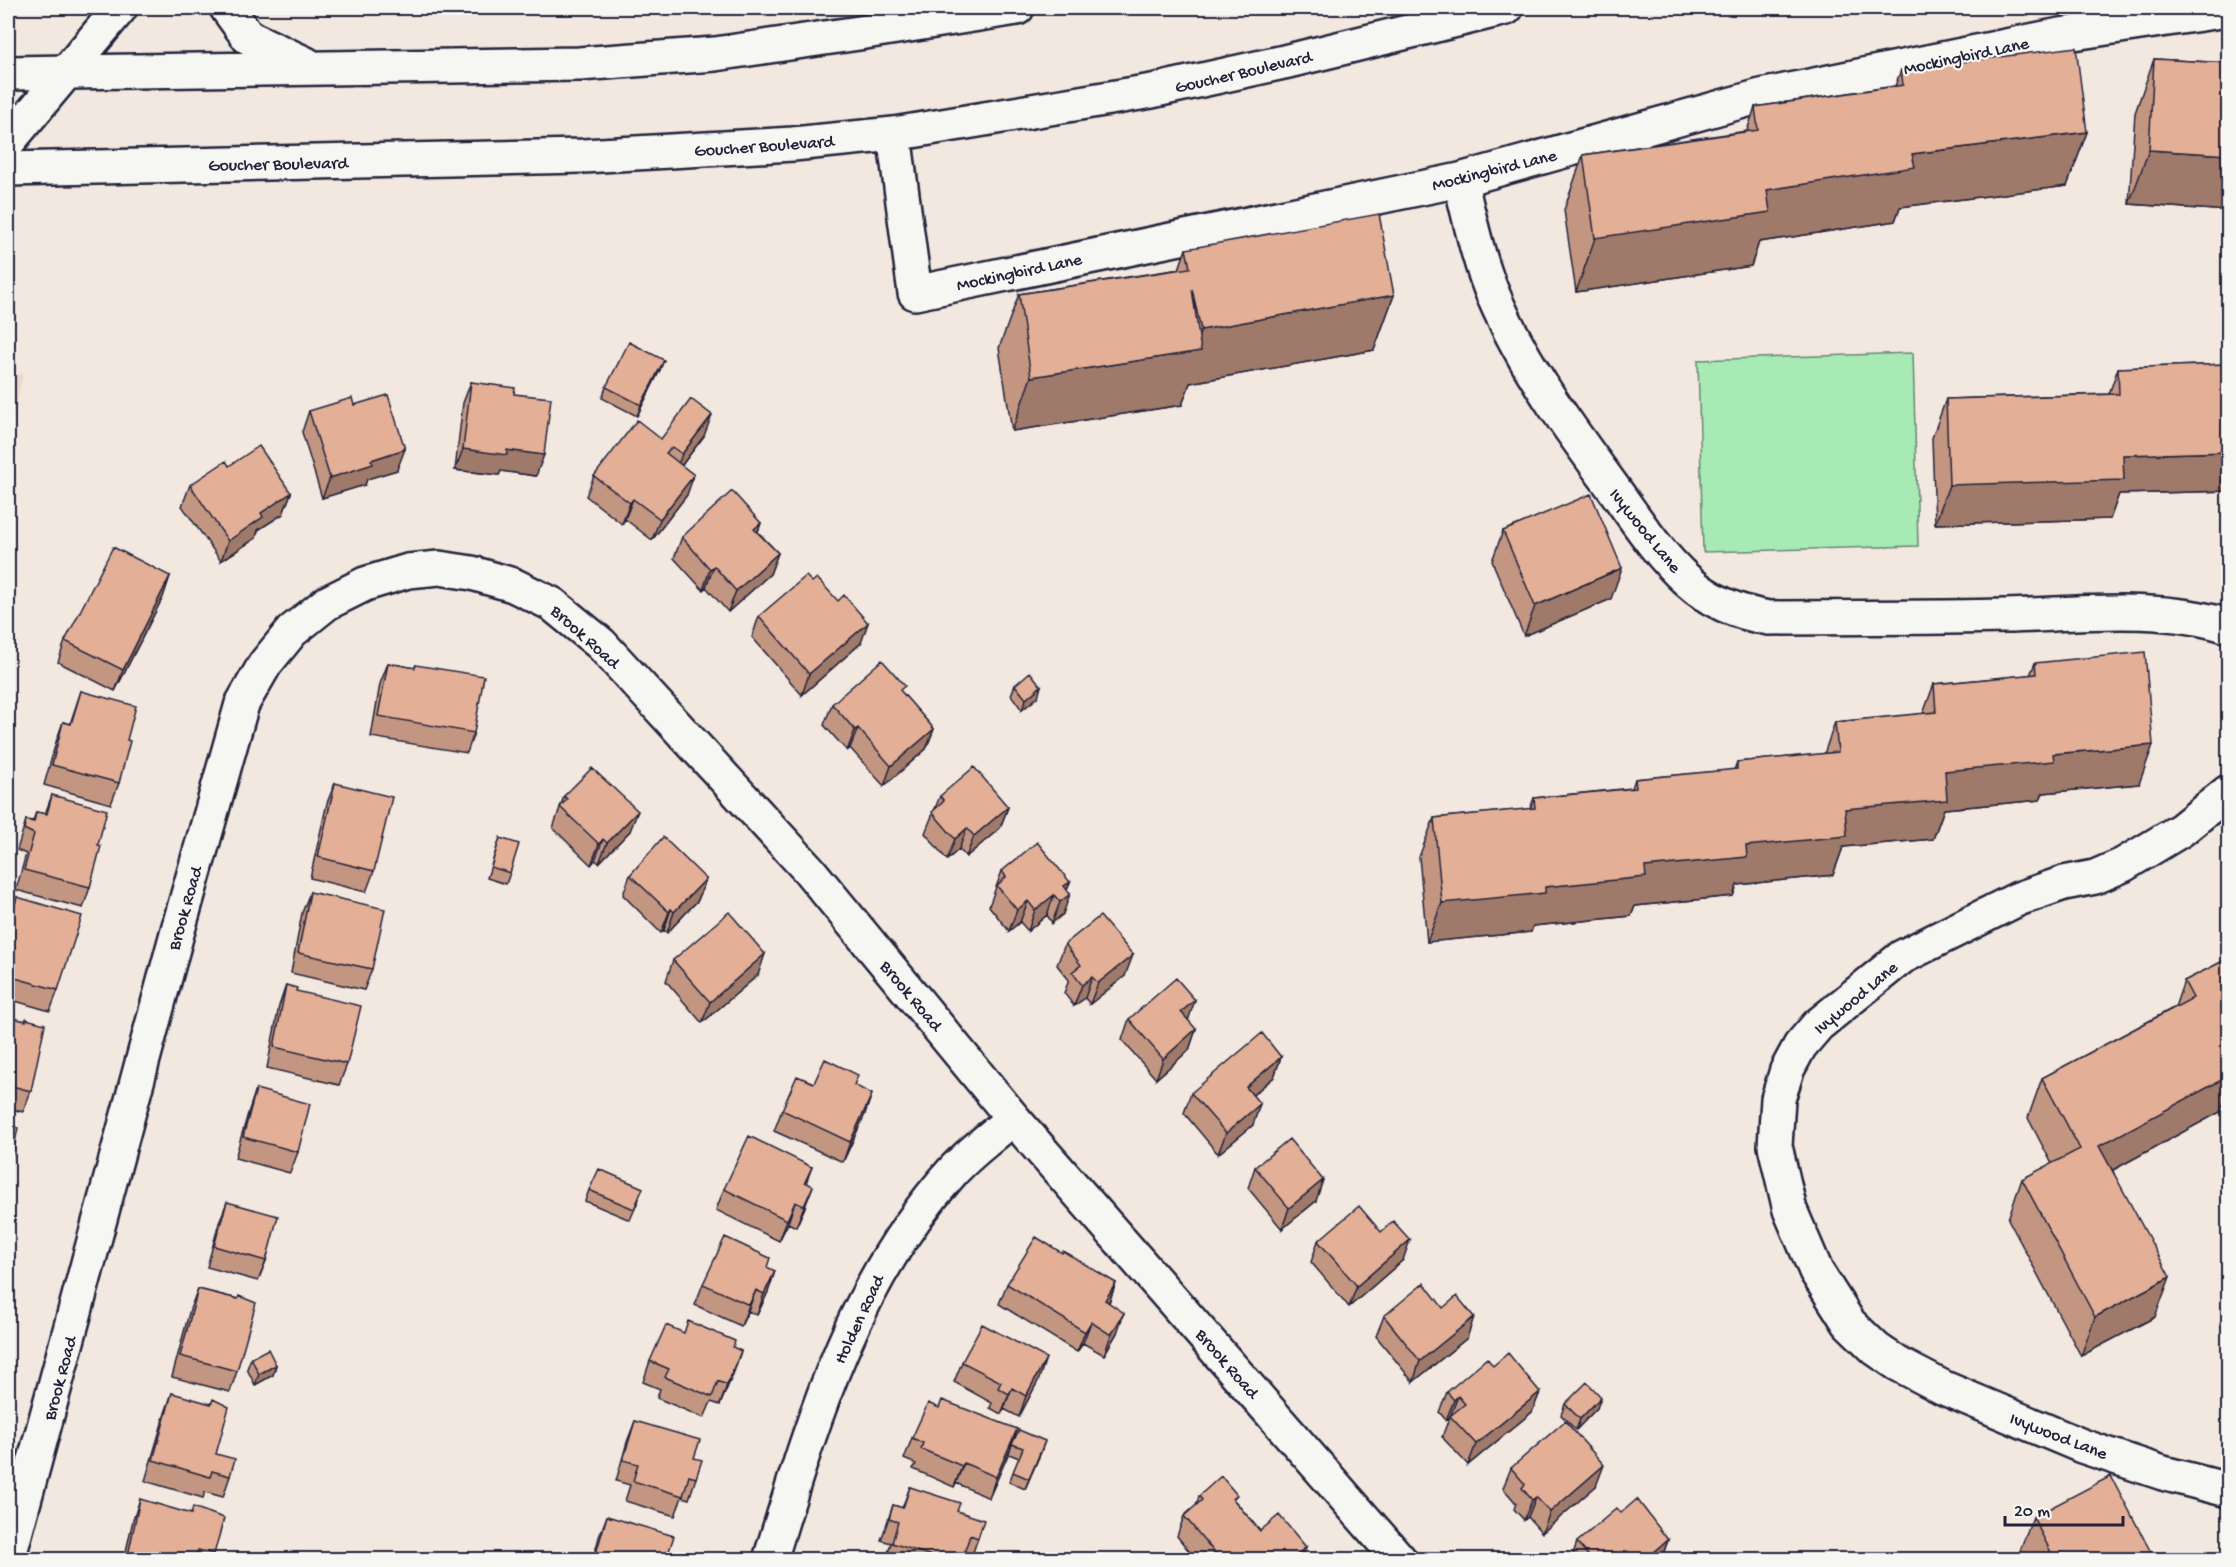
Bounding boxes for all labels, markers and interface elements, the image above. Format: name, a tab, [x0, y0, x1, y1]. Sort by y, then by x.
street label: Mockingbird Lane	[1902, 34, 2032, 81]
street label: Goucher Boulevard	[1173, 47, 1316, 99]
street label: Goucher Boulevard	[694, 132, 836, 163]
street label: Mockingbird Lane	[1430, 146, 1560, 197]
street label: Goucher Boulevard	[208, 154, 350, 177]
street label: Mockingbird Lane	[955, 250, 1085, 297]
street label: Ivywood Lane	[1603, 485, 1685, 579]
street label: Brook Road	[545, 601, 624, 675]
street label: Brook Road	[164, 863, 209, 954]
street label: Brook Road	[874, 956, 947, 1037]
street label: Ivywood Lane	[1810, 957, 1903, 1040]
street label: Holden Road	[831, 1271, 891, 1368]
street label: Brook Road	[1189, 1325, 1263, 1405]
street label: Brook Road	[40, 1333, 83, 1424]
street label: Ivywood Lane	[2006, 1409, 2111, 1466]
scale bar	[2005, 1489, 2124, 1527]
text: 20 m	[2014, 1502, 2050, 1523]

